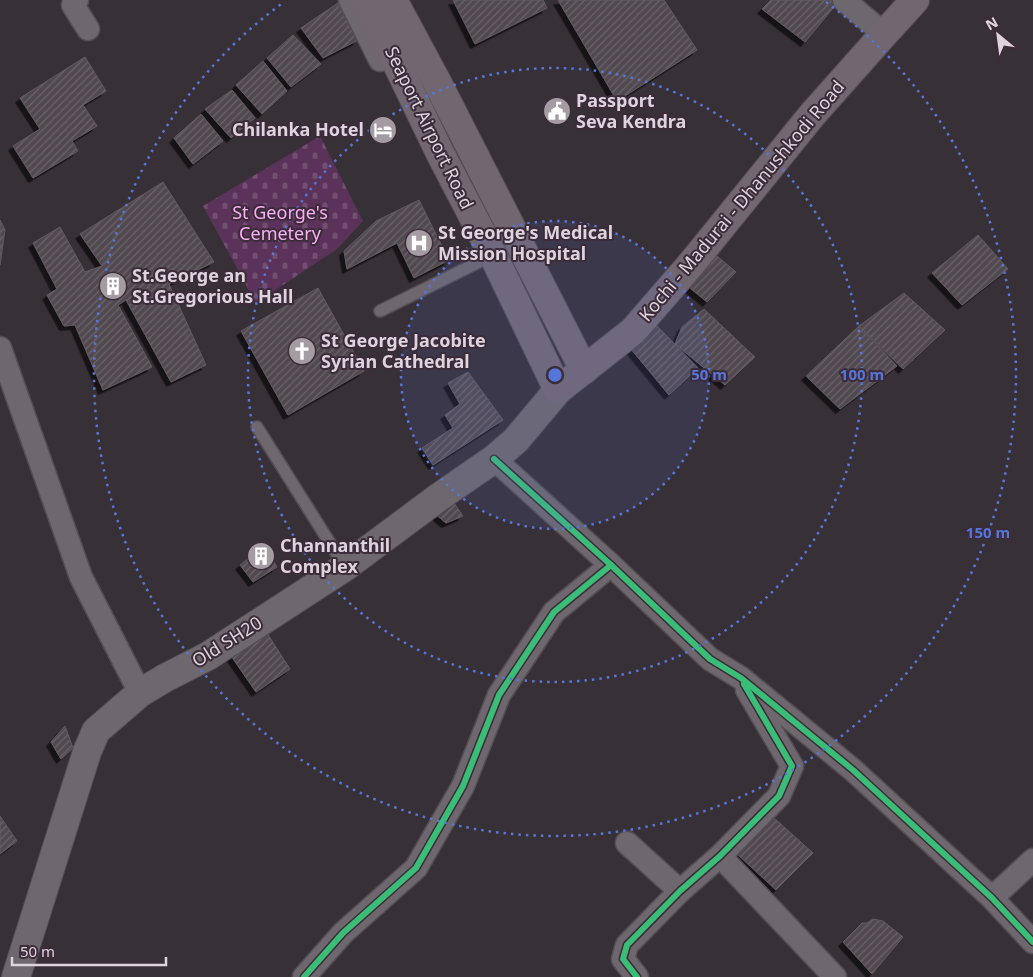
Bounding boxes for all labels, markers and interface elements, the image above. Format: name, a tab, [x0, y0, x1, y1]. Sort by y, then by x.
north arrow	[973, 10, 1023, 60]
text: N	[982, 12, 1001, 34]
street label: Seaport Airport Road	[380, 42, 480, 213]
street label: Kochi - Madurai - Dhanushkodi Road	[633, 75, 849, 326]
place label: Passport Seva Kendra	[576, 88, 686, 133]
public building icon: Passport Seva Kendra	[542, 96, 572, 126]
hotel icon: Chilanka Hotel	[368, 115, 398, 145]
place label: Chilanka Hotel	[232, 117, 364, 141]
park label: St George's Cemetery	[232, 200, 328, 245]
place label: St George's Medical Mission Hospital	[438, 220, 613, 265]
hospital icon: St George's Medical Mission Hospital	[404, 228, 434, 258]
place label: St.George an St.Gregorious Hall	[132, 263, 293, 308]
building icon: St.George an St.Gregorious Hall	[98, 271, 128, 301]
place label: St George Jacobite Syrian Cathedral	[321, 328, 486, 373]
church icon: St George Jacobite Syrian Cathedral	[287, 336, 317, 366]
text: 50 m	[691, 364, 727, 384]
text: 100 m	[840, 364, 884, 384]
centre of rings	[546, 366, 564, 384]
text: 150 m	[966, 522, 1010, 542]
place label: Channanthil Complex	[280, 533, 390, 578]
building icon: Channanthil Complex	[246, 541, 276, 571]
street label: Old SH20	[187, 610, 266, 672]
scale bar	[12, 934, 166, 966]
text: 50 m	[20, 941, 55, 961]

